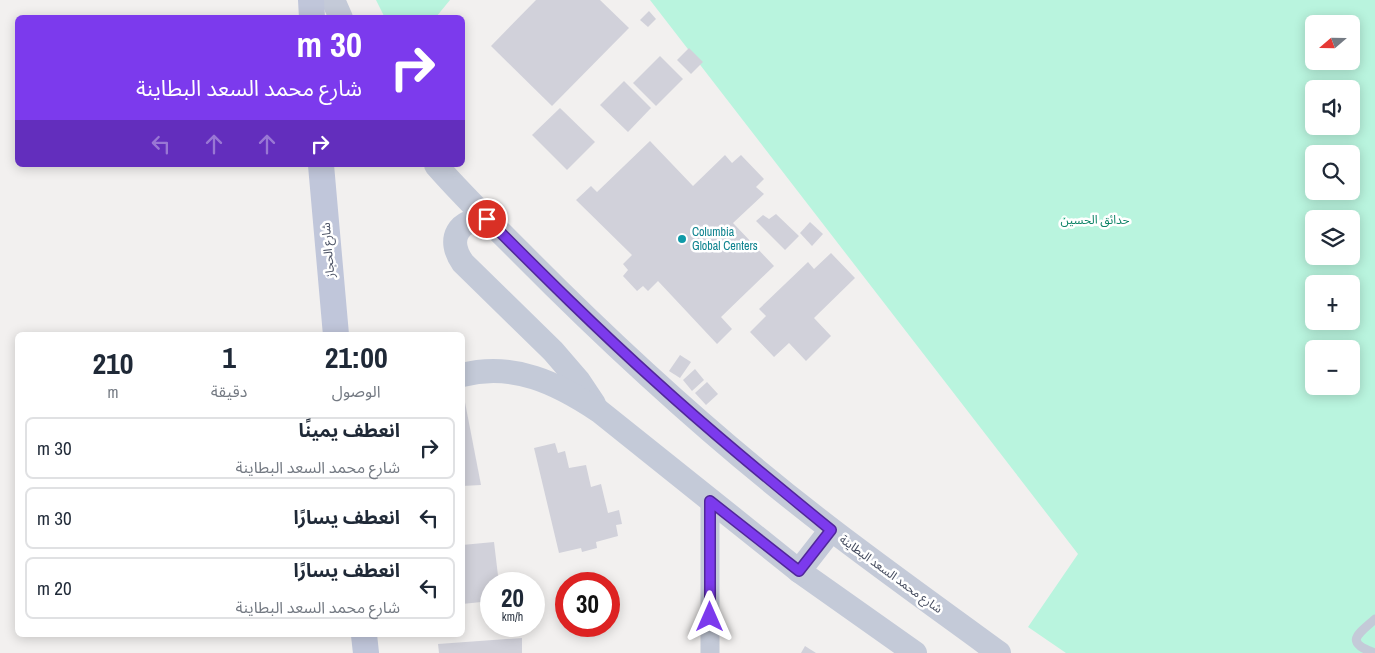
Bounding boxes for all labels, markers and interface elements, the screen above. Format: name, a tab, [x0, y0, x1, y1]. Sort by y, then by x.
north arrow	[1305, 15, 1360, 70]
map controls	[1305, 15, 1360, 395]
text: 30 m	[297, 21, 362, 68]
icon: right	[380, 35, 445, 100]
text: شارع محمد السعد البطاينة	[136, 73, 362, 103]
button: sound	[1305, 80, 1360, 135]
icon: left	[147, 130, 175, 158]
icon: ahead	[200, 130, 228, 158]
icon: ahead	[253, 130, 281, 158]
icon: right	[306, 130, 334, 158]
button: search	[1305, 145, 1360, 200]
pin	[466, 198, 508, 240]
icon: arrive	[473, 205, 501, 233]
button: layers	[1305, 210, 1360, 265]
park label: حدائق الحسين	[1060, 212, 1130, 228]
street label: شارع الحجاز	[318, 222, 339, 279]
place label: Columbia Global Centers	[692, 224, 758, 254]
marker: Columbia Global Centers	[676, 233, 688, 245]
button: +	[1305, 275, 1360, 330]
text: 1	[222, 337, 236, 377]
text: 21:00	[325, 337, 388, 377]
button: −	[1305, 340, 1360, 395]
text: 210	[92, 343, 133, 383]
text: دقيقة	[211, 380, 247, 402]
text: الوصول	[332, 380, 380, 402]
text: m	[107, 381, 118, 403]
text: انعطف يمينًا	[299, 417, 400, 443]
icon: right	[415, 434, 443, 462]
text: 30 m	[37, 435, 72, 461]
text: شارع محمد السعد البطاينة	[236, 456, 400, 478]
text: انعطف يسارًا	[294, 504, 400, 530]
icon: left	[415, 504, 443, 532]
text: 30 m	[37, 505, 72, 531]
street label: شارع محمد السعد البطاينة	[836, 531, 946, 618]
text: انعطف يسارًا	[294, 557, 400, 583]
speed limit sign: 30	[555, 572, 620, 637]
icon: left	[415, 574, 443, 602]
text: 20 m	[37, 575, 72, 601]
text: 20	[501, 581, 524, 615]
position arrow	[683, 590, 735, 642]
text: شارع محمد السعد البطاينة	[236, 596, 400, 618]
text: km/h	[502, 609, 523, 625]

